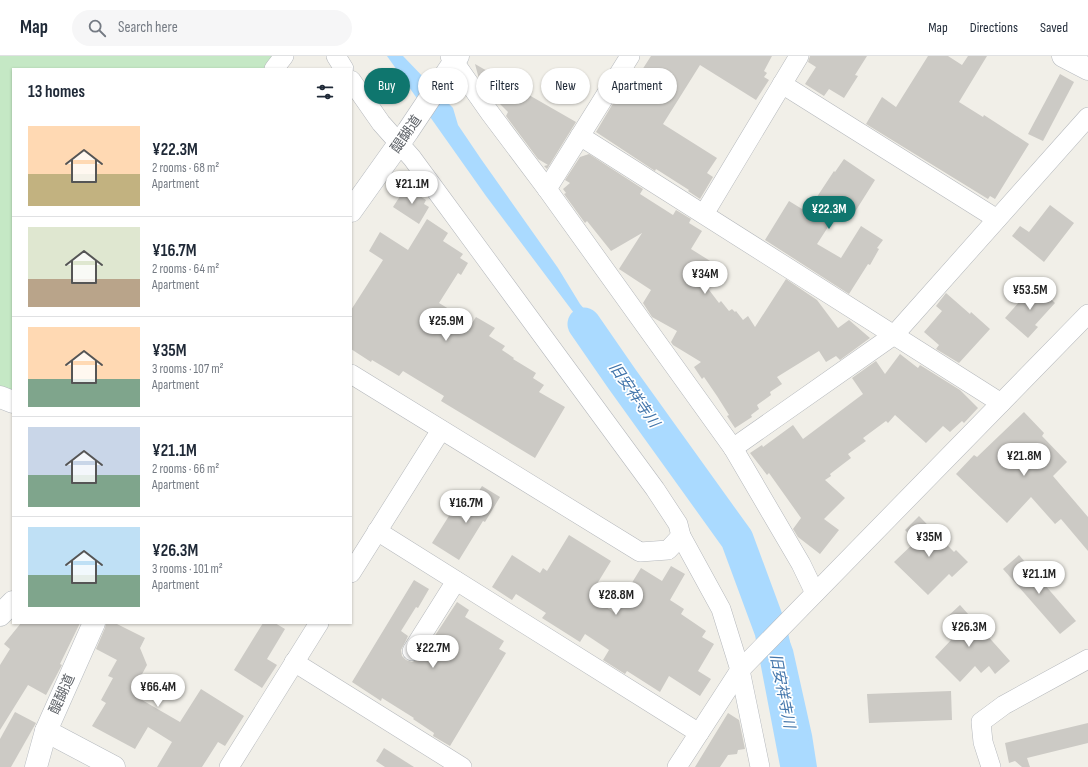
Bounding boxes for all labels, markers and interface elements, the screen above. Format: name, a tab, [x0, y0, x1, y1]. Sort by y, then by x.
search box	[72, 10, 352, 46]
text: Map	[20, 16, 48, 39]
icon: search	[86, 17, 108, 39]
text: Search here	[118, 18, 178, 37]
text: Map	[928, 19, 948, 36]
text: Directions	[970, 19, 1018, 36]
text: Saved	[1040, 19, 1068, 36]
chip: Buy	[364, 68, 410, 104]
chip: Rent	[418, 68, 468, 104]
chip: Filters	[476, 68, 533, 104]
chip: New	[541, 68, 590, 104]
chip: Apartment	[598, 68, 677, 104]
icon: filters	[314, 81, 336, 103]
text: 13 homes	[28, 82, 85, 102]
street label: 醍醐道	[387, 112, 425, 156]
text: ¥22.3M	[152, 140, 198, 160]
icon: home	[60, 142, 108, 190]
text: 2 rooms · 68 m²	[152, 160, 219, 176]
pin: ¥21.1M	[379, 171, 445, 205]
text: Apartment	[152, 176, 199, 192]
text: ¥21.1M	[395, 176, 429, 192]
pin: ¥22.3M	[796, 196, 862, 230]
text: ¥22.3M	[811, 201, 847, 217]
text: ¥16.7M	[152, 241, 197, 261]
icon: home	[60, 243, 108, 291]
text: 2 rooms · 64 m²	[152, 261, 219, 277]
pin: ¥34M	[681, 261, 729, 295]
text: ¥34M	[692, 266, 718, 282]
text: Apartment	[152, 277, 199, 293]
pin: ¥53.5M	[997, 277, 1063, 311]
text: ¥53.5M	[1012, 282, 1048, 298]
pin: ¥25.9M	[413, 308, 479, 342]
text: ¥25.9M	[428, 313, 464, 329]
text: ¥35M	[152, 341, 187, 361]
icon: home	[60, 343, 108, 391]
water label: 旧安祥寺川	[605, 359, 664, 433]
text: 3 rooms · 107 m²	[152, 361, 224, 377]
text: Apartment	[152, 377, 199, 393]
text: ¥21.1M	[152, 441, 197, 461]
icon: home	[60, 443, 108, 491]
pin: ¥21.8M	[991, 443, 1057, 477]
text: ¥21.8M	[1006, 448, 1042, 464]
text: 2 rooms · 66 m²	[152, 461, 219, 477]
text: Apartment	[152, 477, 199, 493]
pin: ¥16.7M	[433, 490, 499, 524]
text: ¥16.7M	[449, 495, 483, 511]
pin: ¥35M	[905, 524, 953, 558]
text: ¥35M	[916, 529, 942, 545]
text: ¥26.3M	[152, 541, 198, 561]
icon: home	[60, 543, 108, 591]
text: 3 rooms · 101 m²	[152, 561, 223, 577]
pin: ¥21.1M	[1006, 561, 1072, 595]
text: ¥21.1M	[1022, 566, 1056, 582]
text: Apartment	[152, 577, 199, 593]
pin: ¥28.8M	[583, 582, 649, 616]
text: ¥28.8M	[598, 587, 634, 603]
pin: ¥26.3M	[936, 614, 1002, 648]
text: ¥26.3M	[951, 619, 987, 635]
pin: ¥22.7M	[400, 635, 466, 669]
text: ¥22.7M	[416, 640, 450, 656]
water label: 旧安祥寺川	[766, 652, 799, 732]
street label: 醍醐道	[46, 671, 78, 717]
pin: ¥66.4M	[125, 674, 191, 708]
text: ¥66.4M	[140, 679, 176, 695]

